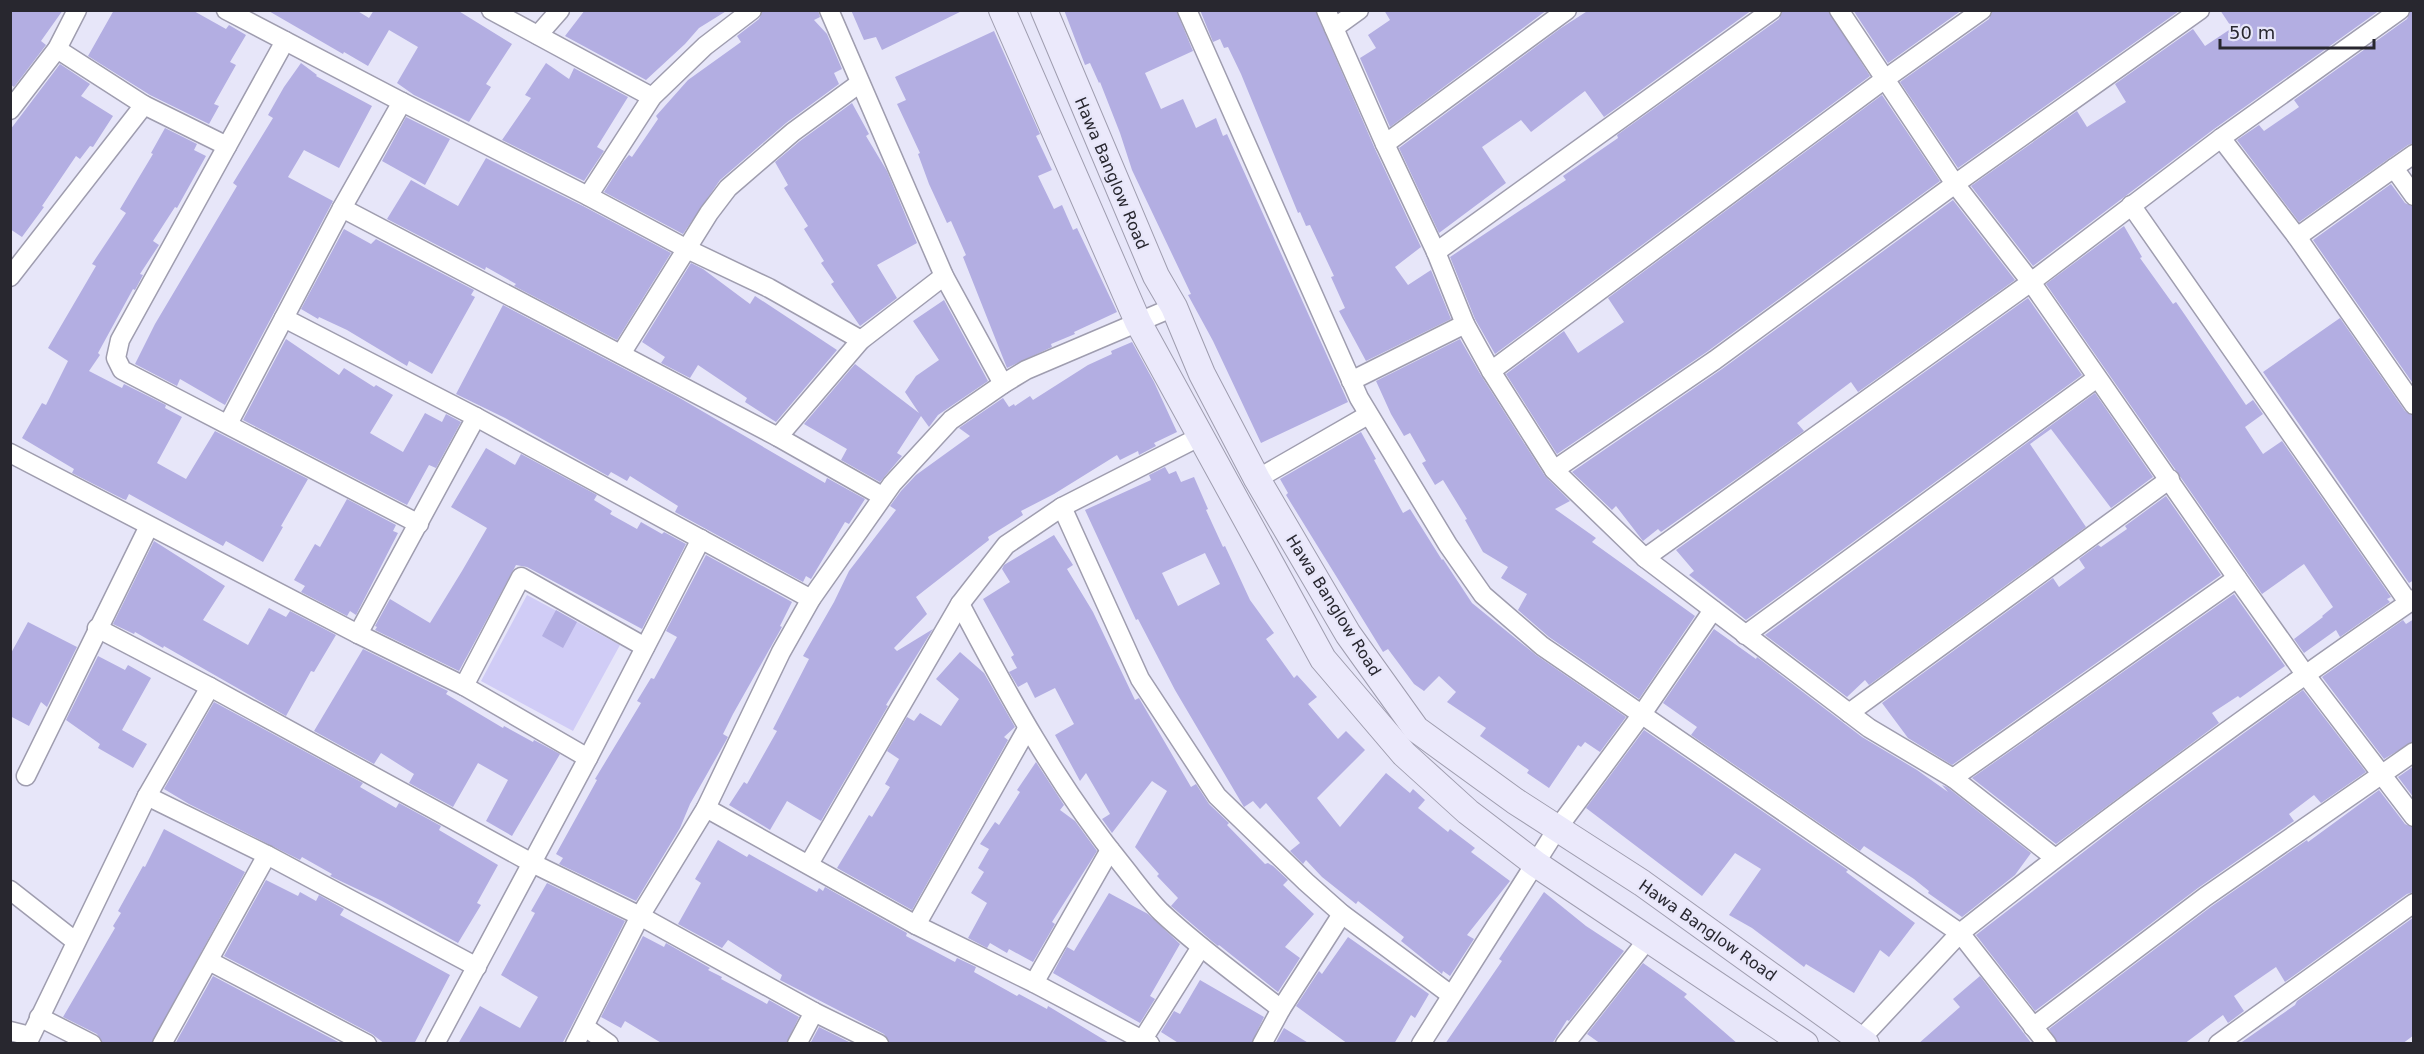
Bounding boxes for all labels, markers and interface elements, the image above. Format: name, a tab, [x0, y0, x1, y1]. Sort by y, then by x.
scale bar	[2220, 12, 2374, 50]
text: 50 m	[2229, 22, 2275, 43]
street label: Hawa Banglow Road	[1071, 94, 1152, 252]
street label: Hawa Banglow Road	[1282, 531, 1385, 680]
street label: Hawa Banglow Road	[1635, 876, 1780, 985]

